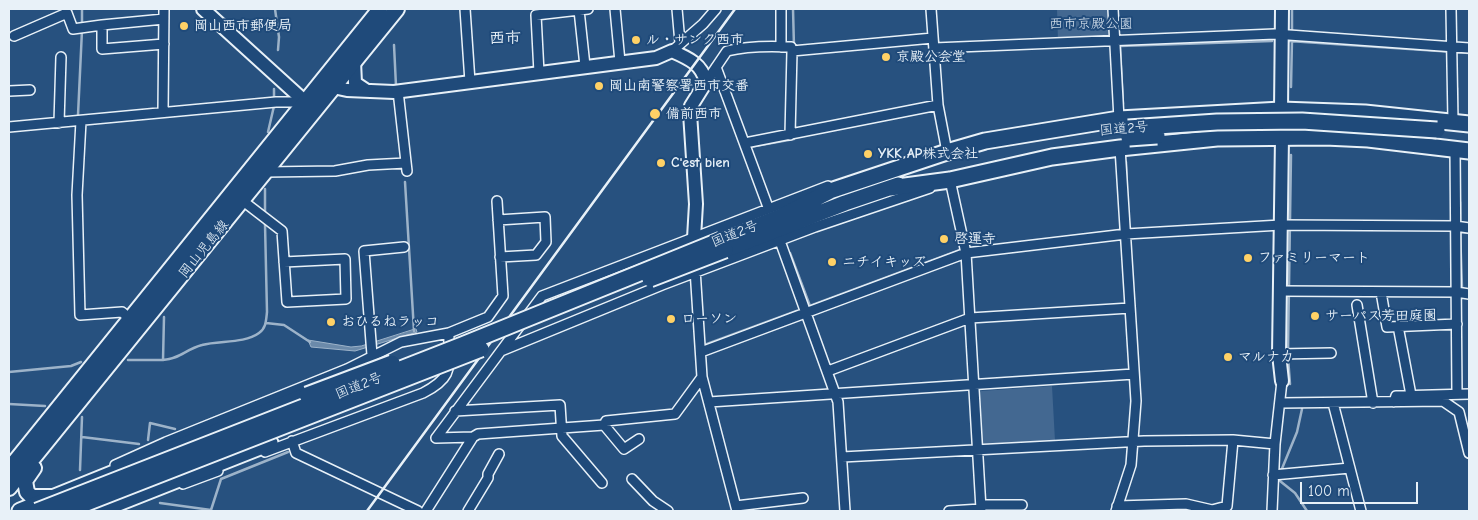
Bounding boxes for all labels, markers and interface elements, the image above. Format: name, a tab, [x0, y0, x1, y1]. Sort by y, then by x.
park label: 西市京殿公園	[1049, 16, 1133, 32]
place label: 岡山西市郵便局	[194, 18, 292, 34]
marker: 岡山西市郵便局	[178, 20, 190, 32]
district label: 西市	[489, 28, 521, 48]
place label: ル・サンク西市	[646, 32, 744, 48]
marker: ル・サンク西市	[630, 34, 642, 46]
place label: 京殿公会堂	[896, 49, 966, 65]
marker: 京殿公会堂	[880, 51, 892, 63]
place label: 岡山南警察署西市交番	[609, 78, 749, 94]
marker: 岡山南警察署西市交番	[593, 80, 605, 92]
place label: 備前西市	[666, 106, 722, 122]
marker: 備前西市	[648, 107, 662, 121]
street label: 国道2号	[1099, 118, 1149, 140]
place label: YKK AP株式会社	[878, 146, 978, 162]
marker: YKK AP株式会社	[862, 148, 874, 160]
place label: C'est bien	[671, 155, 730, 171]
marker: C'est bien	[655, 157, 667, 169]
street label: 岡山児島線	[175, 217, 233, 281]
street label: 国道2号	[709, 217, 761, 251]
place label: 啓運寺	[954, 231, 996, 247]
marker: 啓運寺	[938, 233, 950, 245]
place label: ファミリーマート	[1258, 250, 1370, 266]
marker: ファミリーマート	[1242, 252, 1254, 264]
place label: ニチイキッズ	[842, 254, 926, 270]
marker: ニチイキッズ	[826, 256, 838, 268]
place label: サーパス芳田庭園	[1325, 308, 1437, 324]
marker: サーパス芳田庭園	[1309, 310, 1321, 322]
place label: ローソン	[681, 311, 737, 327]
marker: ローソン	[665, 313, 677, 325]
place label: おひるねラッコ	[341, 314, 439, 330]
marker: おひるねラッコ	[325, 316, 337, 328]
place label: マルナカ	[1238, 349, 1294, 365]
marker: マルナカ	[1222, 351, 1234, 363]
street label: 国道2号	[333, 369, 385, 403]
scale bar	[1303, 472, 1420, 504]
text: 100 m	[1308, 482, 1350, 500]

